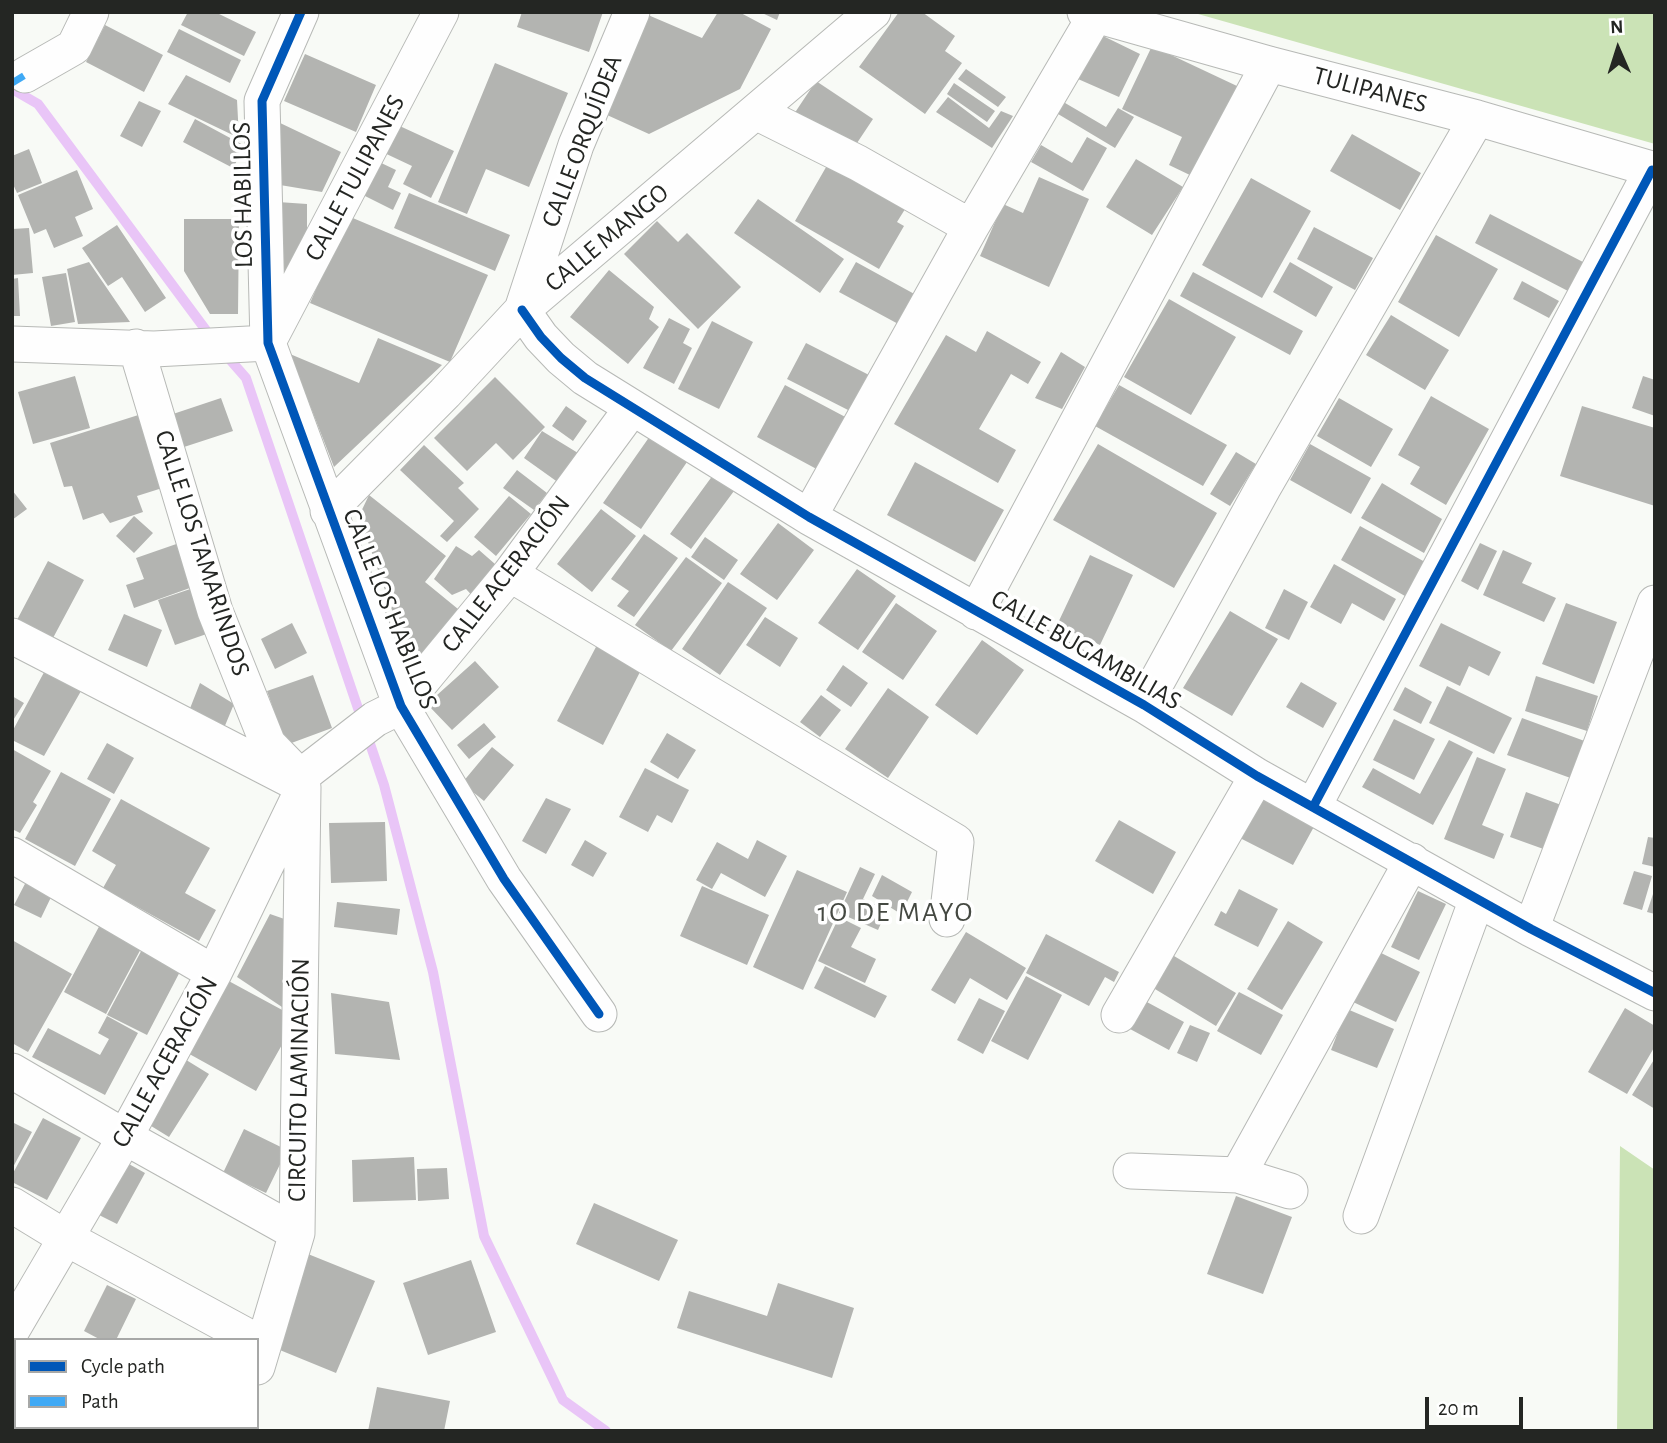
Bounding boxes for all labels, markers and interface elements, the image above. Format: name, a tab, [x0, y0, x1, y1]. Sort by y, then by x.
north arrow	[1583, 14, 1653, 84]
text: N	[1610, 18, 1624, 37]
street label: CALLE ORQUÍDEA	[535, 51, 629, 231]
street label: TULIPANES	[1310, 60, 1430, 120]
street label: CALLE TULIPANES	[298, 90, 412, 266]
street label: LOS HABILLOS	[226, 122, 260, 268]
street label: CALLE MANGO	[539, 177, 675, 299]
street label: CALLE LOS TAMARINDOS	[148, 426, 256, 680]
street label: CALLE ACERACIÓN	[435, 489, 577, 659]
street label: CALLE LOS HABILLOS	[336, 504, 444, 714]
street label: CALLE BUGAMBILIAS	[985, 583, 1187, 717]
district label: 1O DE MAYO	[819, 896, 973, 930]
street label: CIRCUITO LAMINACIÓN	[281, 958, 317, 1202]
street label: CALLE ACERACIÓN	[105, 971, 225, 1153]
legend	[14, 1338, 259, 1429]
text: Cycle path	[81, 1356, 165, 1377]
scale bar	[1429, 1384, 1527, 1428]
text: Path	[81, 1391, 119, 1412]
text: 20 m	[1438, 1398, 1479, 1419]

